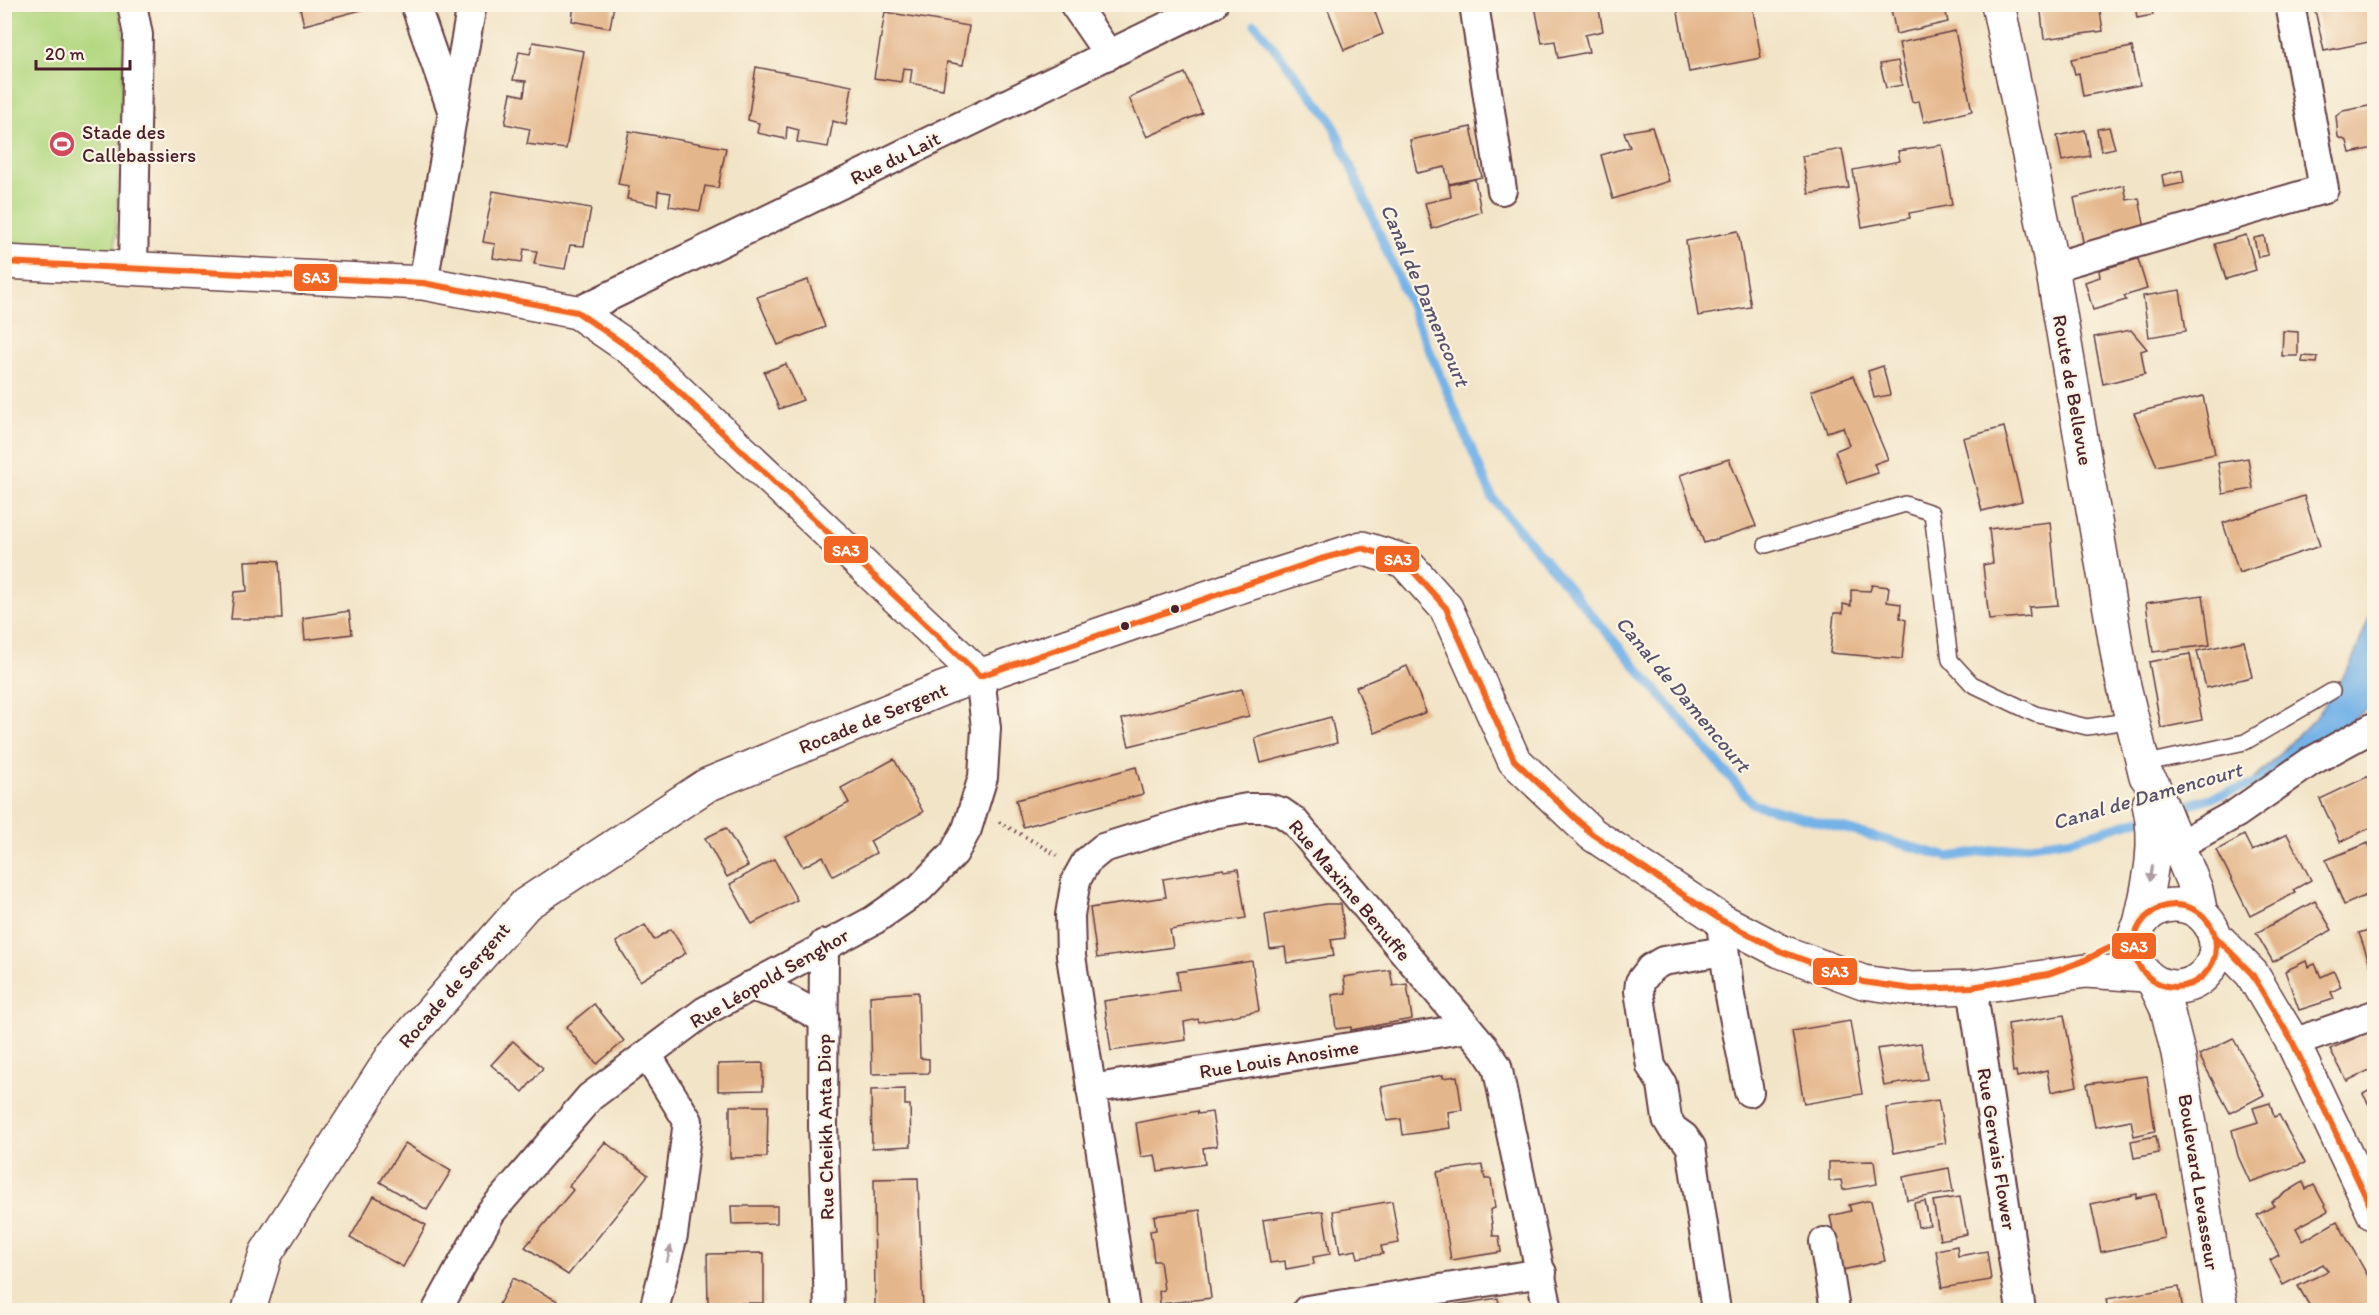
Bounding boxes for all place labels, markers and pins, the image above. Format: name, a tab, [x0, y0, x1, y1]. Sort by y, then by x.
place label: Stade des Callebassiers	[82, 120, 196, 167]
sports icon: Stade des Callebassiers	[47, 129, 77, 159]
unlabelled marker	[1169, 603, 1181, 615]
unlabelled marker	[1119, 620, 1131, 632]

